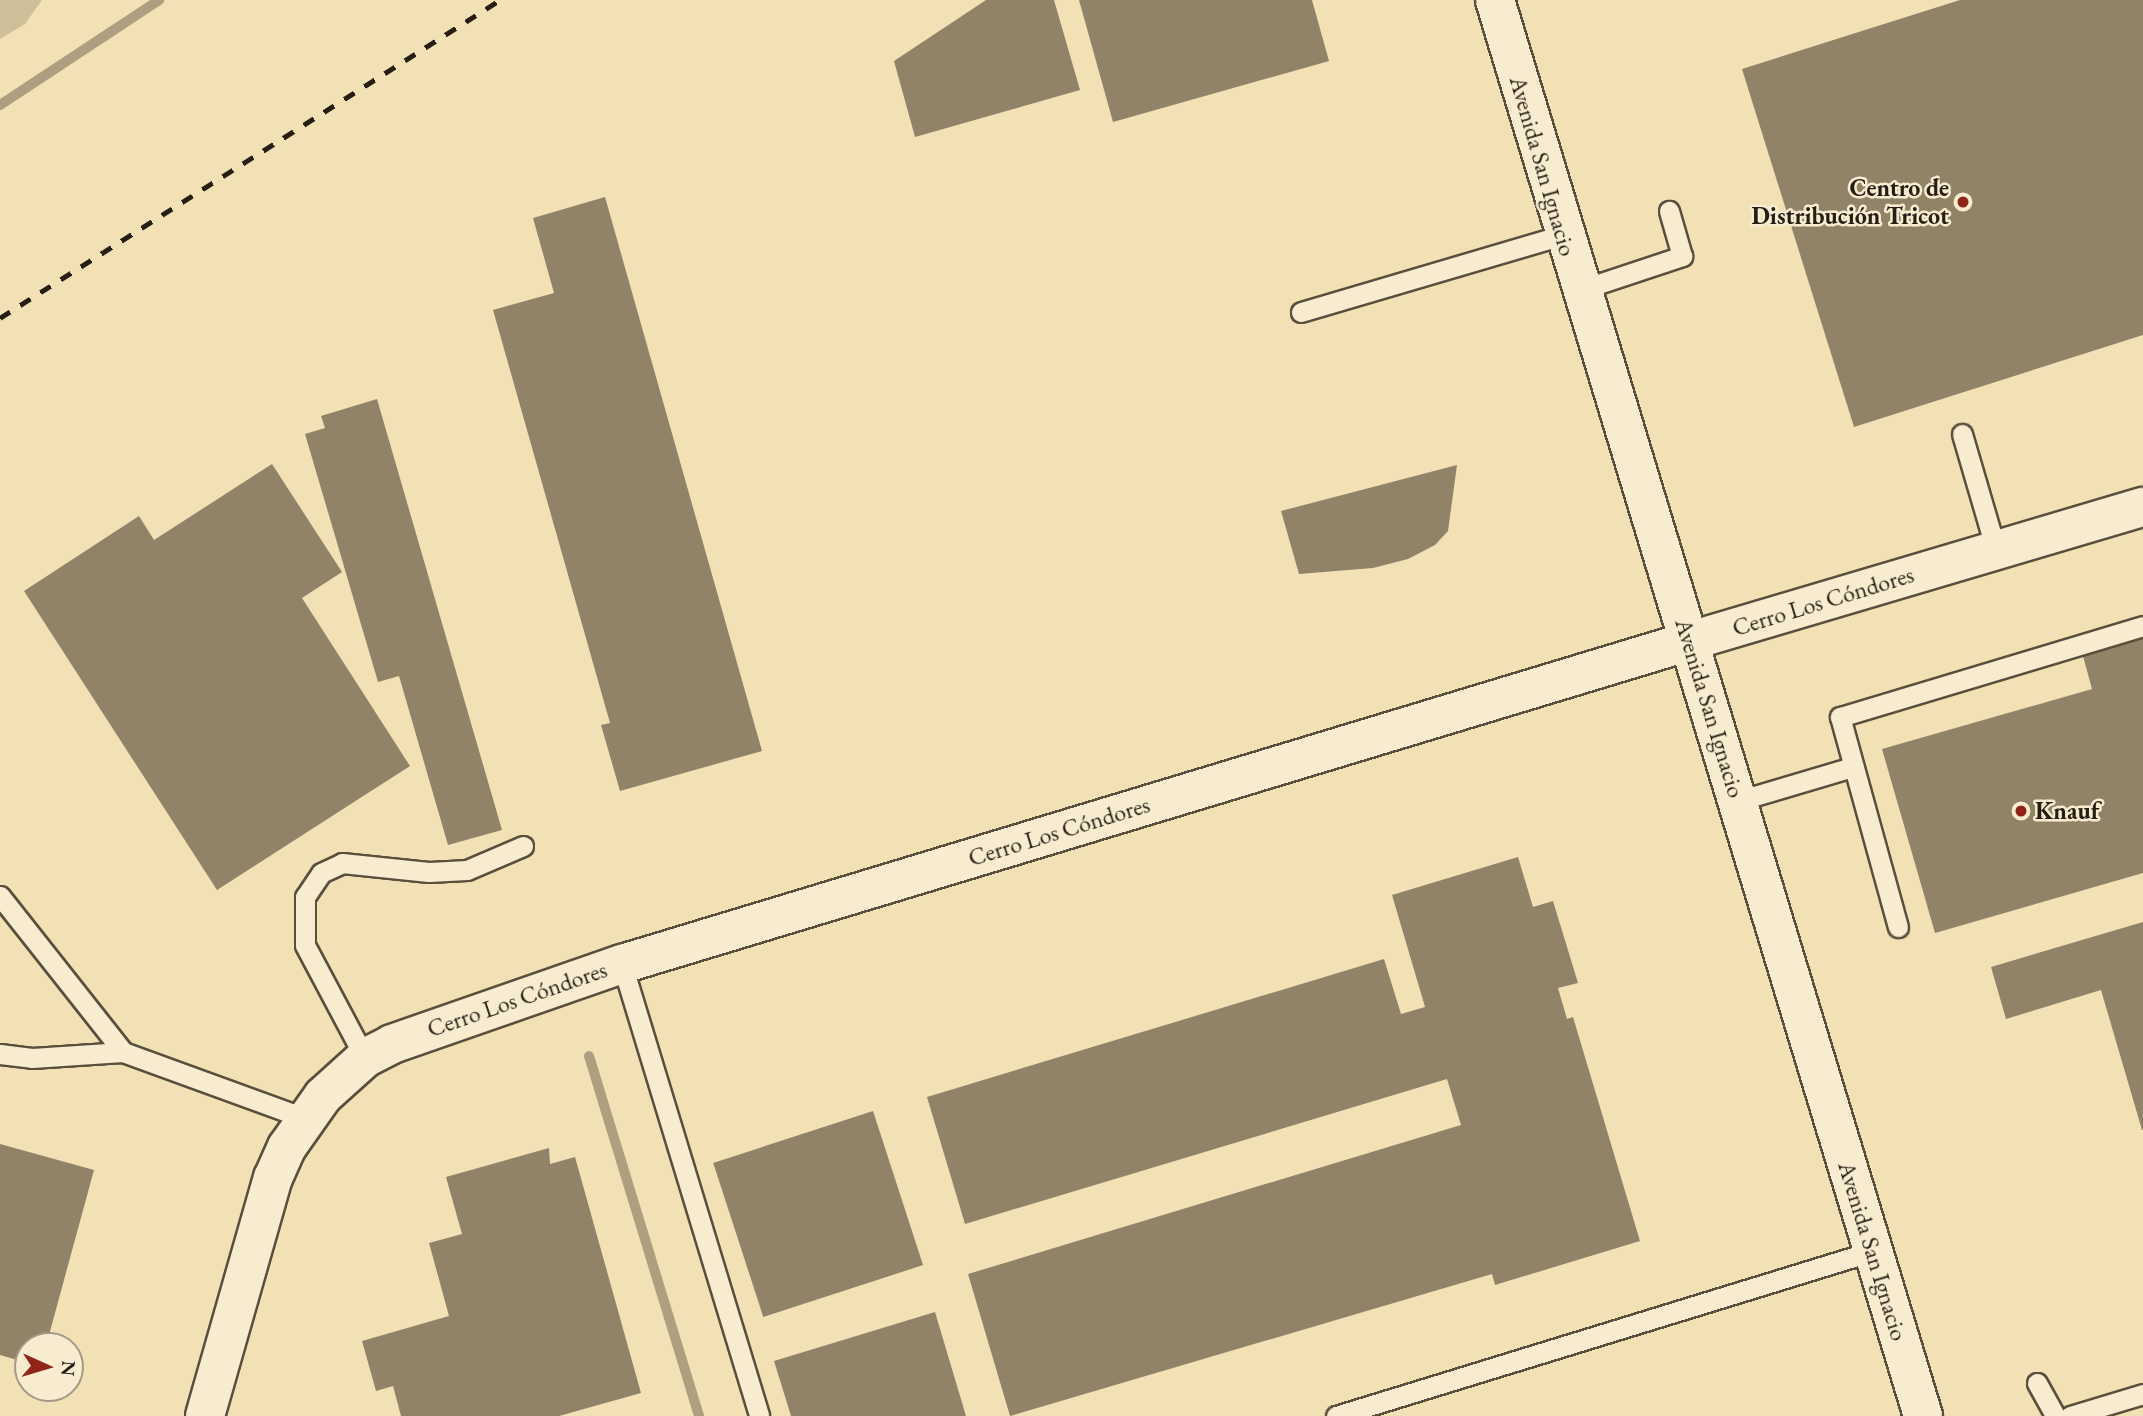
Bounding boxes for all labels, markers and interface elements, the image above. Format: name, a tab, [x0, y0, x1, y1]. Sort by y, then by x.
street label: Avenida San Ignacio	[1504, 73, 1582, 259]
place label: Centro de Distribución Tricot	[1751, 174, 1949, 230]
marker: Centro de Distribución Tricot	[1955, 194, 1971, 210]
street label: Cerro Los Cóndores	[1729, 560, 1917, 642]
street label: Avenida San Ignacio	[1669, 615, 1751, 801]
street label: Cerro Los Cóndores	[965, 790, 1153, 872]
place label: Knauf	[2035, 797, 2099, 825]
marker: Knauf	[2013, 803, 2029, 819]
street label: Cerro Los Cóndores	[423, 955, 611, 1043]
street label: Avenida San Ignacio	[1832, 1158, 1914, 1344]
north arrow	[14, 1332, 84, 1402]
text: N	[55, 1360, 81, 1377]

